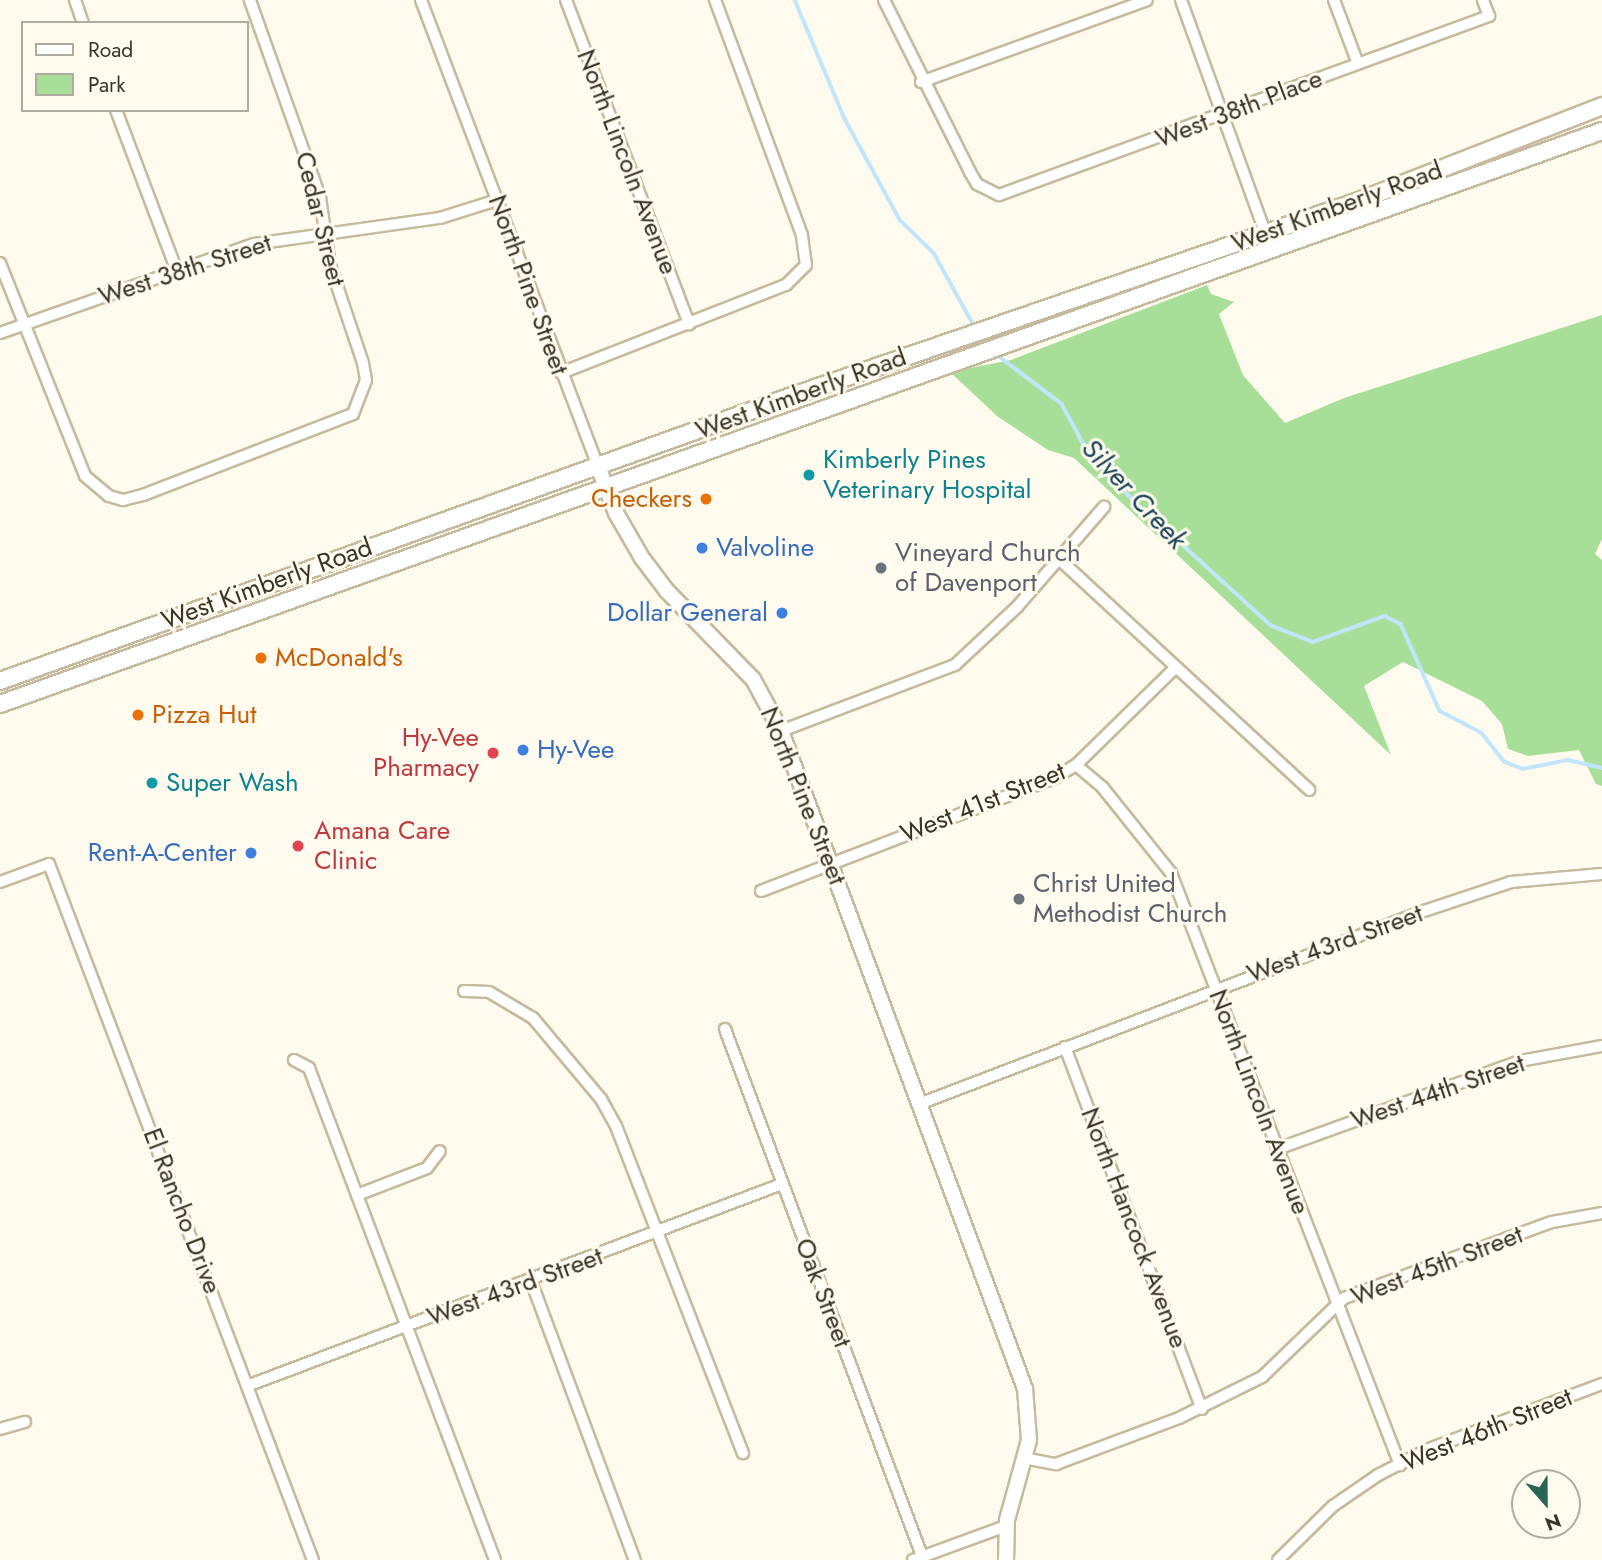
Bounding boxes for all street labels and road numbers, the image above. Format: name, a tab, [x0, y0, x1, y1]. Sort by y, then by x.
street label: North Lincoln Avenue	[570, 45, 684, 279]
street label: West 38th Place	[1151, 63, 1327, 155]
street label: Cedar Street	[288, 149, 352, 289]
street label: West Kimberly Road	[1227, 154, 1447, 260]
street label: North Pine Street	[481, 191, 575, 379]
street label: West 38th Street	[95, 227, 275, 313]
street label: West Kimberly Road	[691, 341, 911, 447]
street label: West Kimberly Road	[157, 531, 377, 637]
street label: North Pine Street	[753, 703, 853, 889]
street label: West 41st Street	[896, 756, 1070, 850]
street label: West 43rd Street	[1243, 898, 1427, 990]
street label: North Lincoln Avenue	[1202, 985, 1316, 1219]
street label: West 44th Street	[1347, 1048, 1529, 1136]
street label: North Hancock Avenue	[1074, 1103, 1194, 1353]
street label: El Rancho Drive	[136, 1124, 228, 1298]
street label: West 45th Street	[1347, 1219, 1527, 1313]
street label: Oak Street	[788, 1234, 858, 1352]
street label: West 43rd Street	[423, 1241, 607, 1333]
street label: West 46th Street	[1397, 1382, 1577, 1478]

